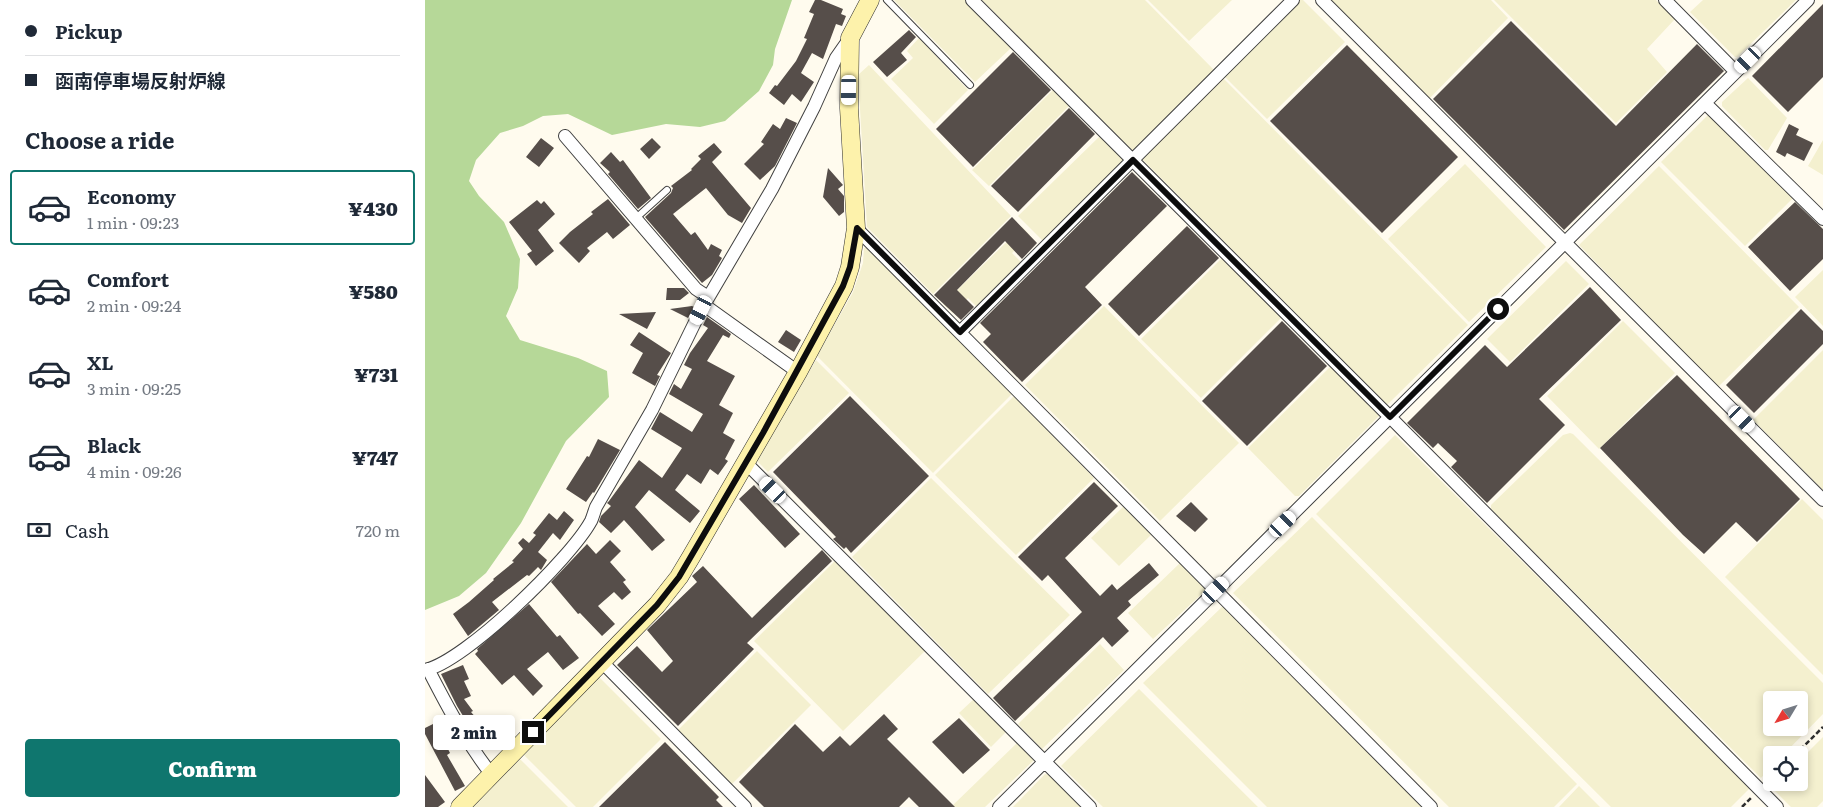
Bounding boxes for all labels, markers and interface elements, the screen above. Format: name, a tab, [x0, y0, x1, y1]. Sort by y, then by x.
text: Pickup	[55, 17, 123, 45]
car	[1732, 44, 1763, 76]
text: 函南停車場反射炉線	[55, 66, 226, 94]
car	[841, 75, 856, 105]
text: Choose a ride	[25, 123, 174, 156]
text: Economy	[87, 182, 176, 210]
icon: car	[27, 185, 72, 230]
text: ¥430	[348, 194, 398, 222]
text: 1 min · 09:23	[87, 210, 179, 234]
text: Comfort	[87, 265, 169, 293]
icon: car	[27, 268, 72, 313]
text: ¥580	[349, 277, 398, 305]
text: 2 min · 09:24	[87, 293, 181, 317]
car	[687, 293, 714, 327]
route start	[1487, 298, 1509, 320]
text: XL	[87, 348, 114, 376]
icon: car	[27, 351, 72, 396]
text: ¥731	[354, 360, 398, 388]
text: 3 min · 09:25	[87, 376, 181, 400]
car	[1726, 403, 1757, 435]
text: Black	[87, 431, 141, 459]
icon: car	[27, 434, 72, 479]
text: ¥747	[352, 443, 398, 471]
text: 4 min · 09:26	[87, 459, 182, 483]
car	[757, 474, 788, 506]
car	[1267, 508, 1299, 540]
icon: cash	[25, 516, 53, 544]
text: Cash	[65, 516, 109, 544]
text: 720 m	[356, 518, 400, 542]
car	[1200, 574, 1231, 606]
north arrow	[1763, 691, 1807, 736]
map controls	[1763, 691, 1808, 791]
callout: 2 min	[433, 714, 515, 750]
text: 2 min	[451, 720, 497, 744]
route end	[522, 721, 544, 743]
button: Confirm	[25, 739, 400, 797]
button: locate	[1763, 746, 1808, 791]

